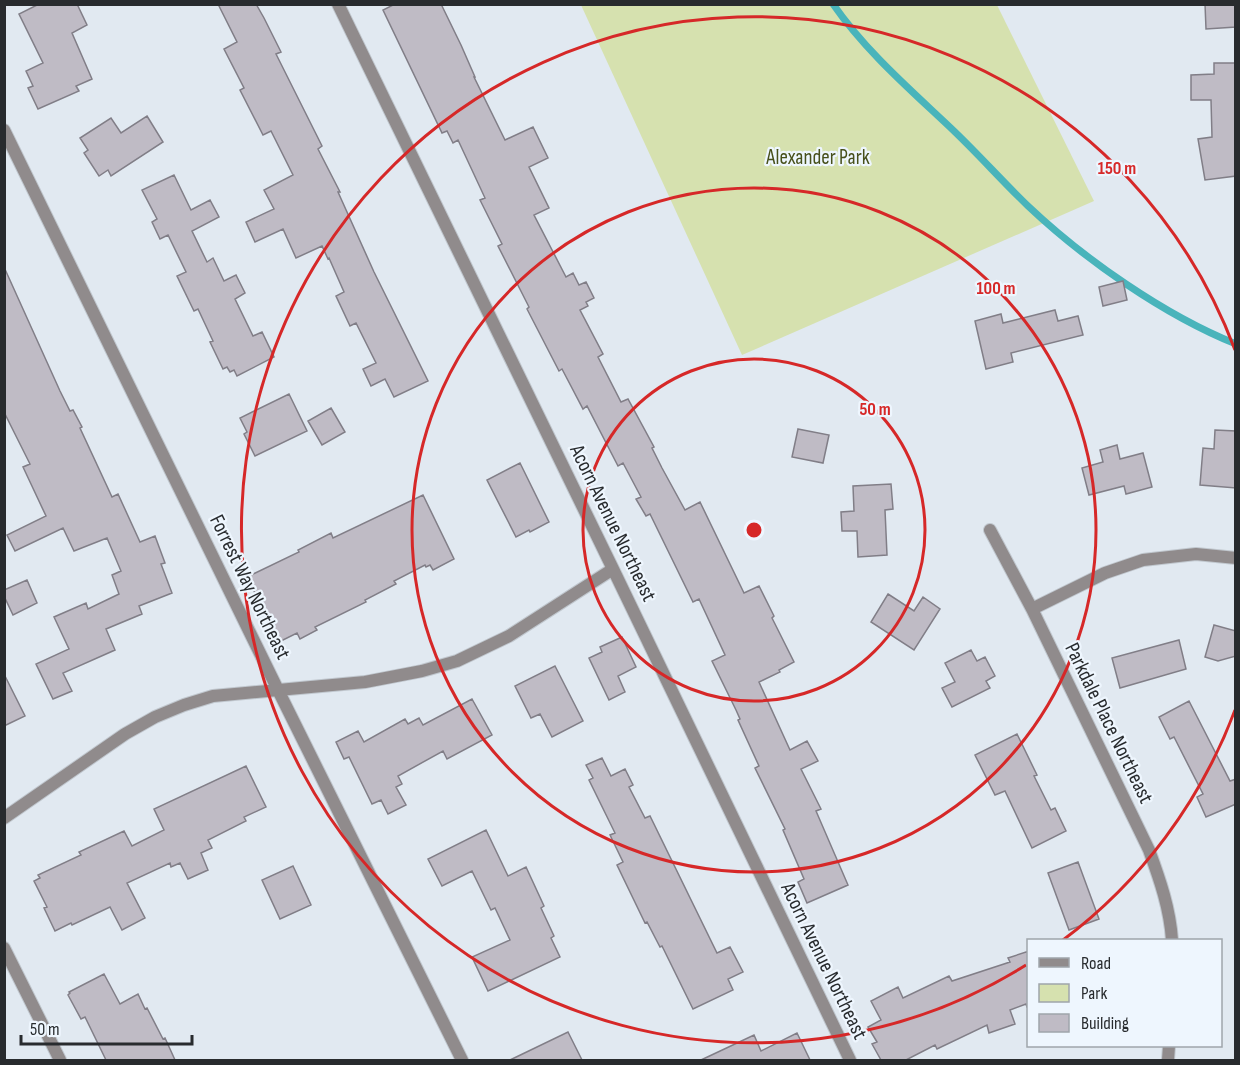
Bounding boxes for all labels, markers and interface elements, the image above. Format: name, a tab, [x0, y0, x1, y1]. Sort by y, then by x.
park label: Alexander Park	[765, 145, 870, 170]
text: 150 m	[1098, 158, 1136, 179]
text: 100 m	[977, 278, 1016, 299]
text: 50 m	[859, 399, 891, 420]
street label: Acorn Avenue Northeast	[564, 440, 662, 605]
street label: Forrest Way Northeast	[204, 511, 296, 663]
centre of rings	[744, 520, 764, 540]
street label: Parkdale Place Northeast	[1059, 639, 1159, 807]
street label: Acorn Avenue Northeast	[775, 878, 873, 1043]
legend	[1027, 939, 1222, 1047]
text: Road	[1081, 953, 1111, 974]
text: Park	[1081, 983, 1107, 1004]
scale bar	[21, 1008, 192, 1046]
text: Building	[1081, 1013, 1129, 1034]
text: 50 m	[30, 1019, 60, 1040]

